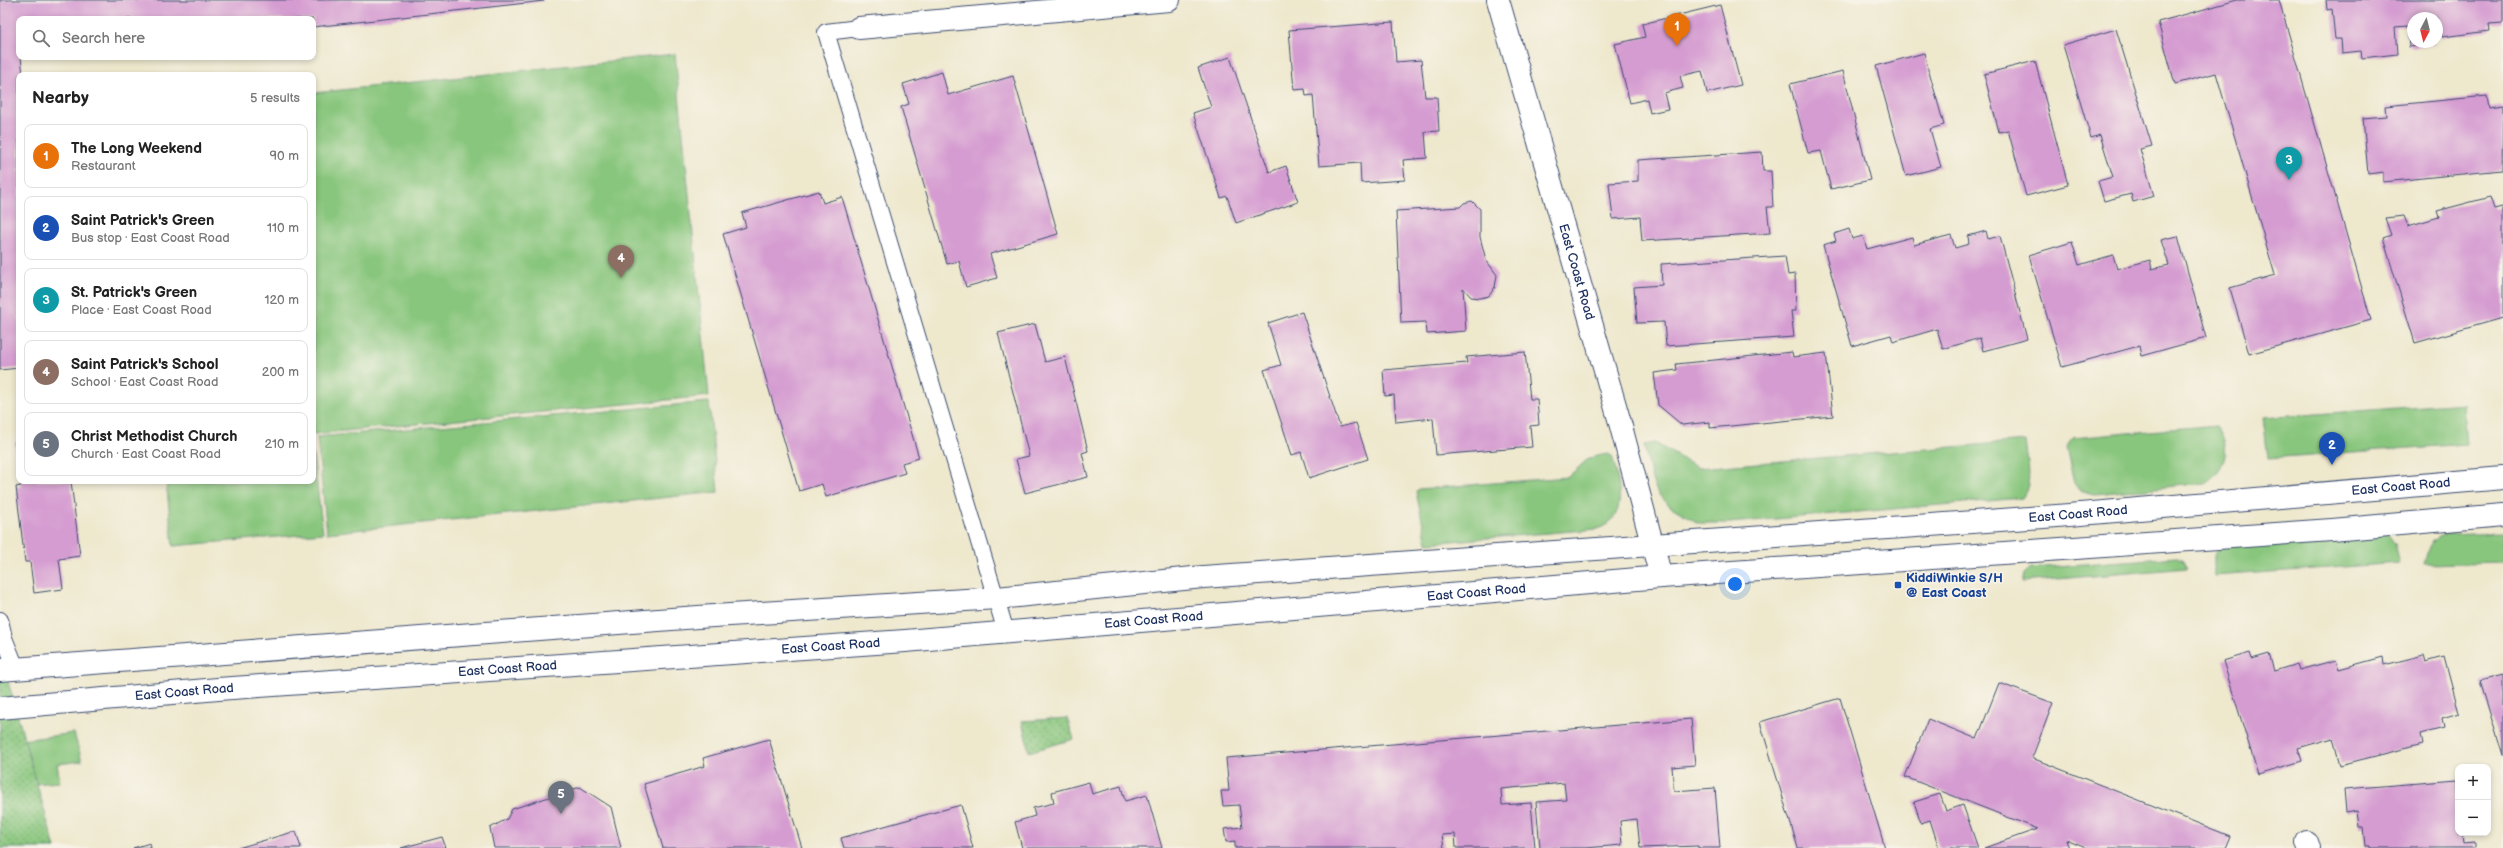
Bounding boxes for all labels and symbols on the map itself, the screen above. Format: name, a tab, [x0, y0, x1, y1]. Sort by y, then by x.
north arrow	[2407, 12, 2443, 48]
pin: 1	[1664, 13, 1690, 46]
pin: 3	[2276, 147, 2302, 180]
street label: East Coast Road	[1555, 222, 1598, 322]
pin: 4	[608, 245, 634, 278]
pin: 2	[2319, 432, 2345, 465]
street label: East Coast Road	[2351, 475, 2451, 499]
street label: East Coast Road	[2028, 502, 2128, 526]
place label: KiddiWinkie S/H @ East Coast	[1906, 570, 2003, 601]
your location	[1725, 574, 1745, 594]
street label: East Coast Road	[1426, 580, 1527, 605]
marker: KiddiWinkie S/H @ East Coast	[1893, 580, 1903, 590]
street label: East Coast Road	[1103, 608, 1204, 632]
street label: East Coast Road	[781, 635, 881, 658]
street label: East Coast Road	[457, 657, 558, 680]
street label: East Coast Road	[134, 680, 234, 704]
pin: 5	[548, 781, 574, 814]

